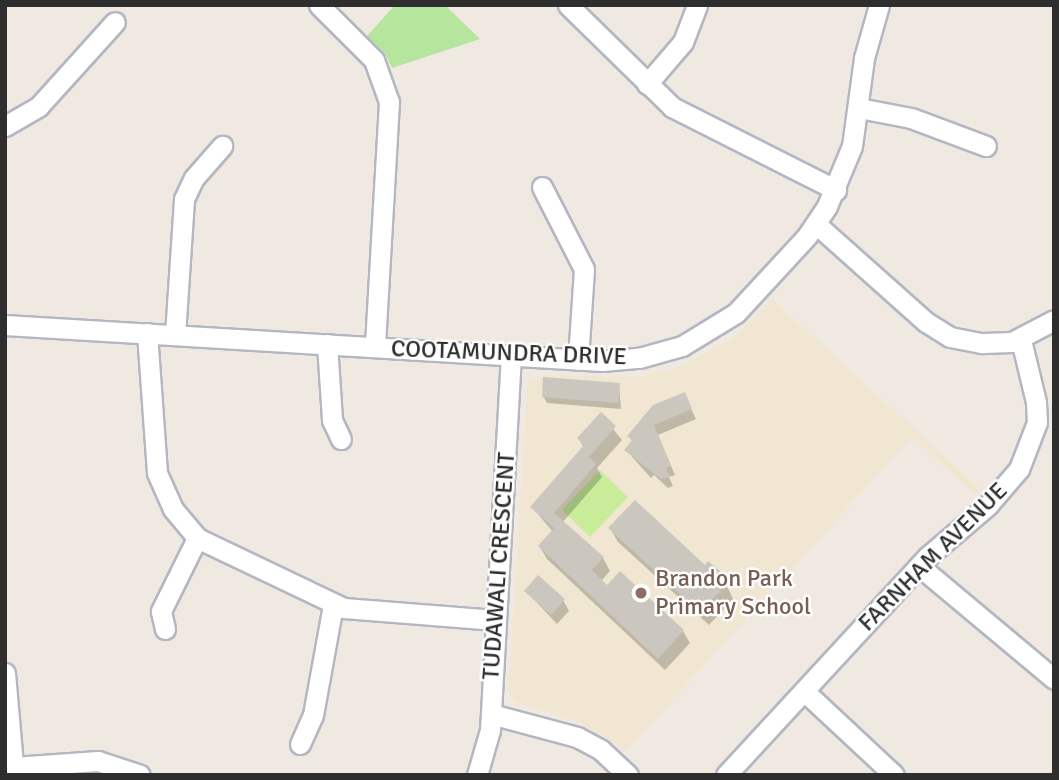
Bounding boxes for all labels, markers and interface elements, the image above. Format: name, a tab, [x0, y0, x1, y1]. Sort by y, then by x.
street label: COOTAMUNDRA DRIVE	[390, 334, 628, 372]
street label: TUDAWALI CRESCENT	[477, 451, 521, 681]
street label: FARNHAM AVENUE	[853, 477, 1013, 637]
place label: Brandon Park Primary School	[655, 565, 811, 621]
marker: Brandon Park Primary School	[633, 585, 649, 601]

